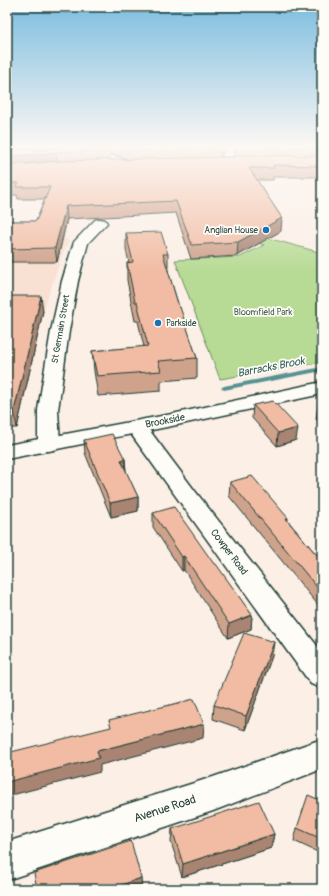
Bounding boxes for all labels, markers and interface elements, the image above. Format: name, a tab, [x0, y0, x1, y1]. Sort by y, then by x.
place label: Anglian House	[204, 225, 259, 236]
marker: Anglian House	[261, 225, 271, 235]
street label: St Germain Street	[50, 293, 73, 364]
park label: Bloomfield Park	[234, 307, 293, 318]
marker: Parkside	[153, 318, 163, 328]
place label: Parkside	[166, 318, 197, 329]
water label: Barracks Brook	[236, 354, 307, 380]
street label: Brookside	[144, 411, 186, 431]
street label: Cowper Road	[208, 527, 250, 577]
street label: Avenue Road	[132, 792, 198, 826]

